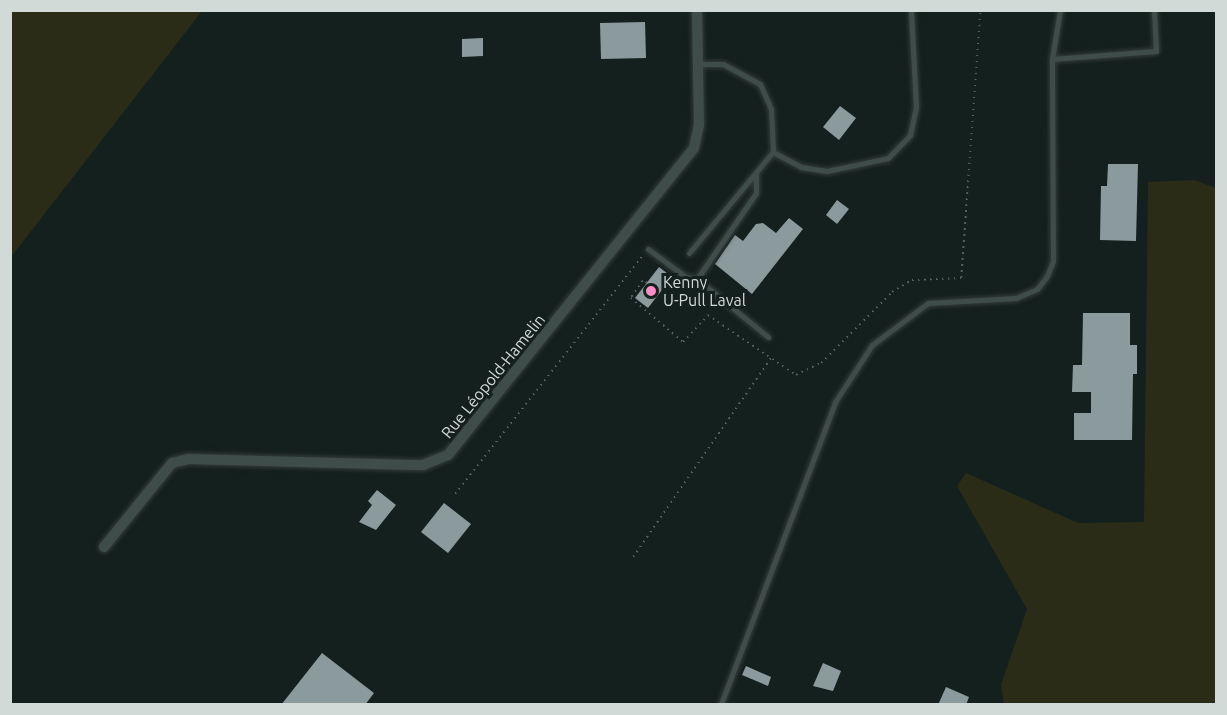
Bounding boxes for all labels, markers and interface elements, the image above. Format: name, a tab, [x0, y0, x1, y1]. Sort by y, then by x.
place label: Kenny U-Pull Laval	[663, 272, 746, 310]
marker: Kenny U-Pull Laval	[644, 284, 658, 298]
street label: Rue Léopold-Hamelin	[437, 310, 549, 442]

